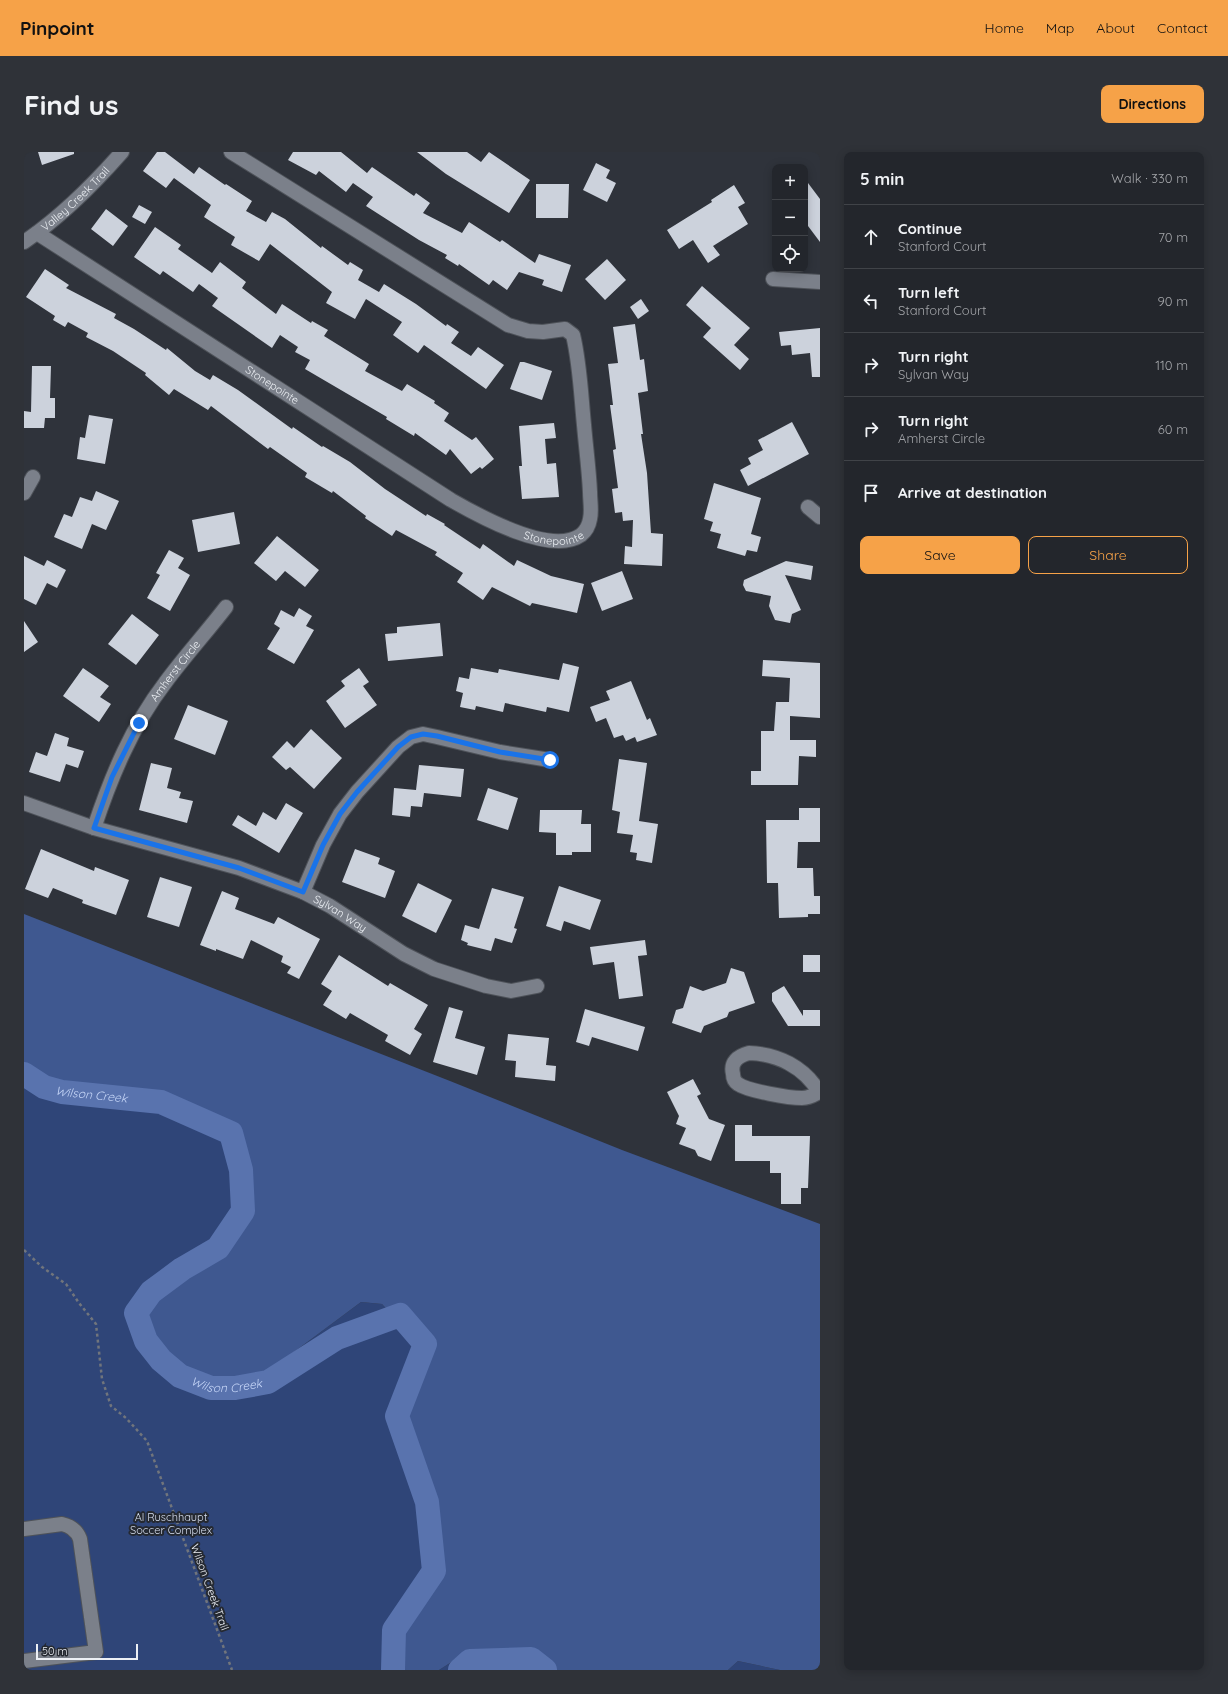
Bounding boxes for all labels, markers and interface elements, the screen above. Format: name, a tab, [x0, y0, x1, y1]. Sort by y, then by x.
text: Pinpoint	[20, 16, 95, 40]
text: Home	[985, 19, 1024, 37]
text: Map	[1046, 19, 1074, 37]
text: About	[1096, 19, 1135, 37]
text: Contact	[1157, 19, 1208, 37]
button: Directions	[1101, 85, 1204, 123]
text: Find us	[24, 87, 118, 122]
street label: Valley Creek Trail	[38, 164, 112, 234]
map controls	[772, 164, 808, 272]
button: +	[772, 164, 808, 200]
text: 5 min	[860, 168, 904, 189]
text: Walk · 330 m	[1111, 170, 1188, 186]
button: −	[772, 200, 808, 236]
text: Continue	[898, 219, 962, 238]
icon: ahead	[860, 226, 882, 248]
text: 70 m	[1158, 229, 1188, 245]
button: locate	[772, 236, 808, 272]
text: Stanford Court	[898, 238, 986, 254]
text: Turn left	[898, 283, 960, 302]
icon: left	[860, 290, 882, 312]
text: 90 m	[1158, 293, 1188, 309]
text: Stanford Court	[898, 302, 986, 318]
text: Turn right	[898, 347, 969, 366]
icon: right	[860, 354, 882, 376]
text: 110 m	[1155, 357, 1188, 373]
street label: Stonepointe	[243, 362, 302, 407]
text: Sylvan Way	[898, 366, 969, 382]
text: Turn right	[898, 411, 969, 430]
icon: right	[860, 418, 882, 440]
text: 60 m	[1158, 421, 1188, 437]
text: Amherst Circle	[898, 430, 985, 446]
icon: arrive	[860, 482, 882, 504]
text: Arrive at destination	[898, 483, 1047, 502]
street label: Stonepointe	[522, 528, 587, 548]
button: Save	[860, 536, 1020, 574]
button: Share	[1028, 536, 1188, 574]
street label: Amherst Circle	[147, 637, 203, 704]
route end	[130, 714, 148, 732]
route start	[541, 751, 559, 769]
street label: Sylvan Way	[311, 892, 369, 935]
water label: Wilson Creek	[54, 1083, 130, 1106]
water label: Wilson Creek	[189, 1373, 265, 1396]
park label: Al Ruschhaupt Soccer Complex	[130, 1510, 212, 1537]
street label: Wilson Creek Trail	[188, 1542, 232, 1632]
scale bar	[36, 1642, 138, 1661]
text: 50 m	[42, 1644, 68, 1658]

